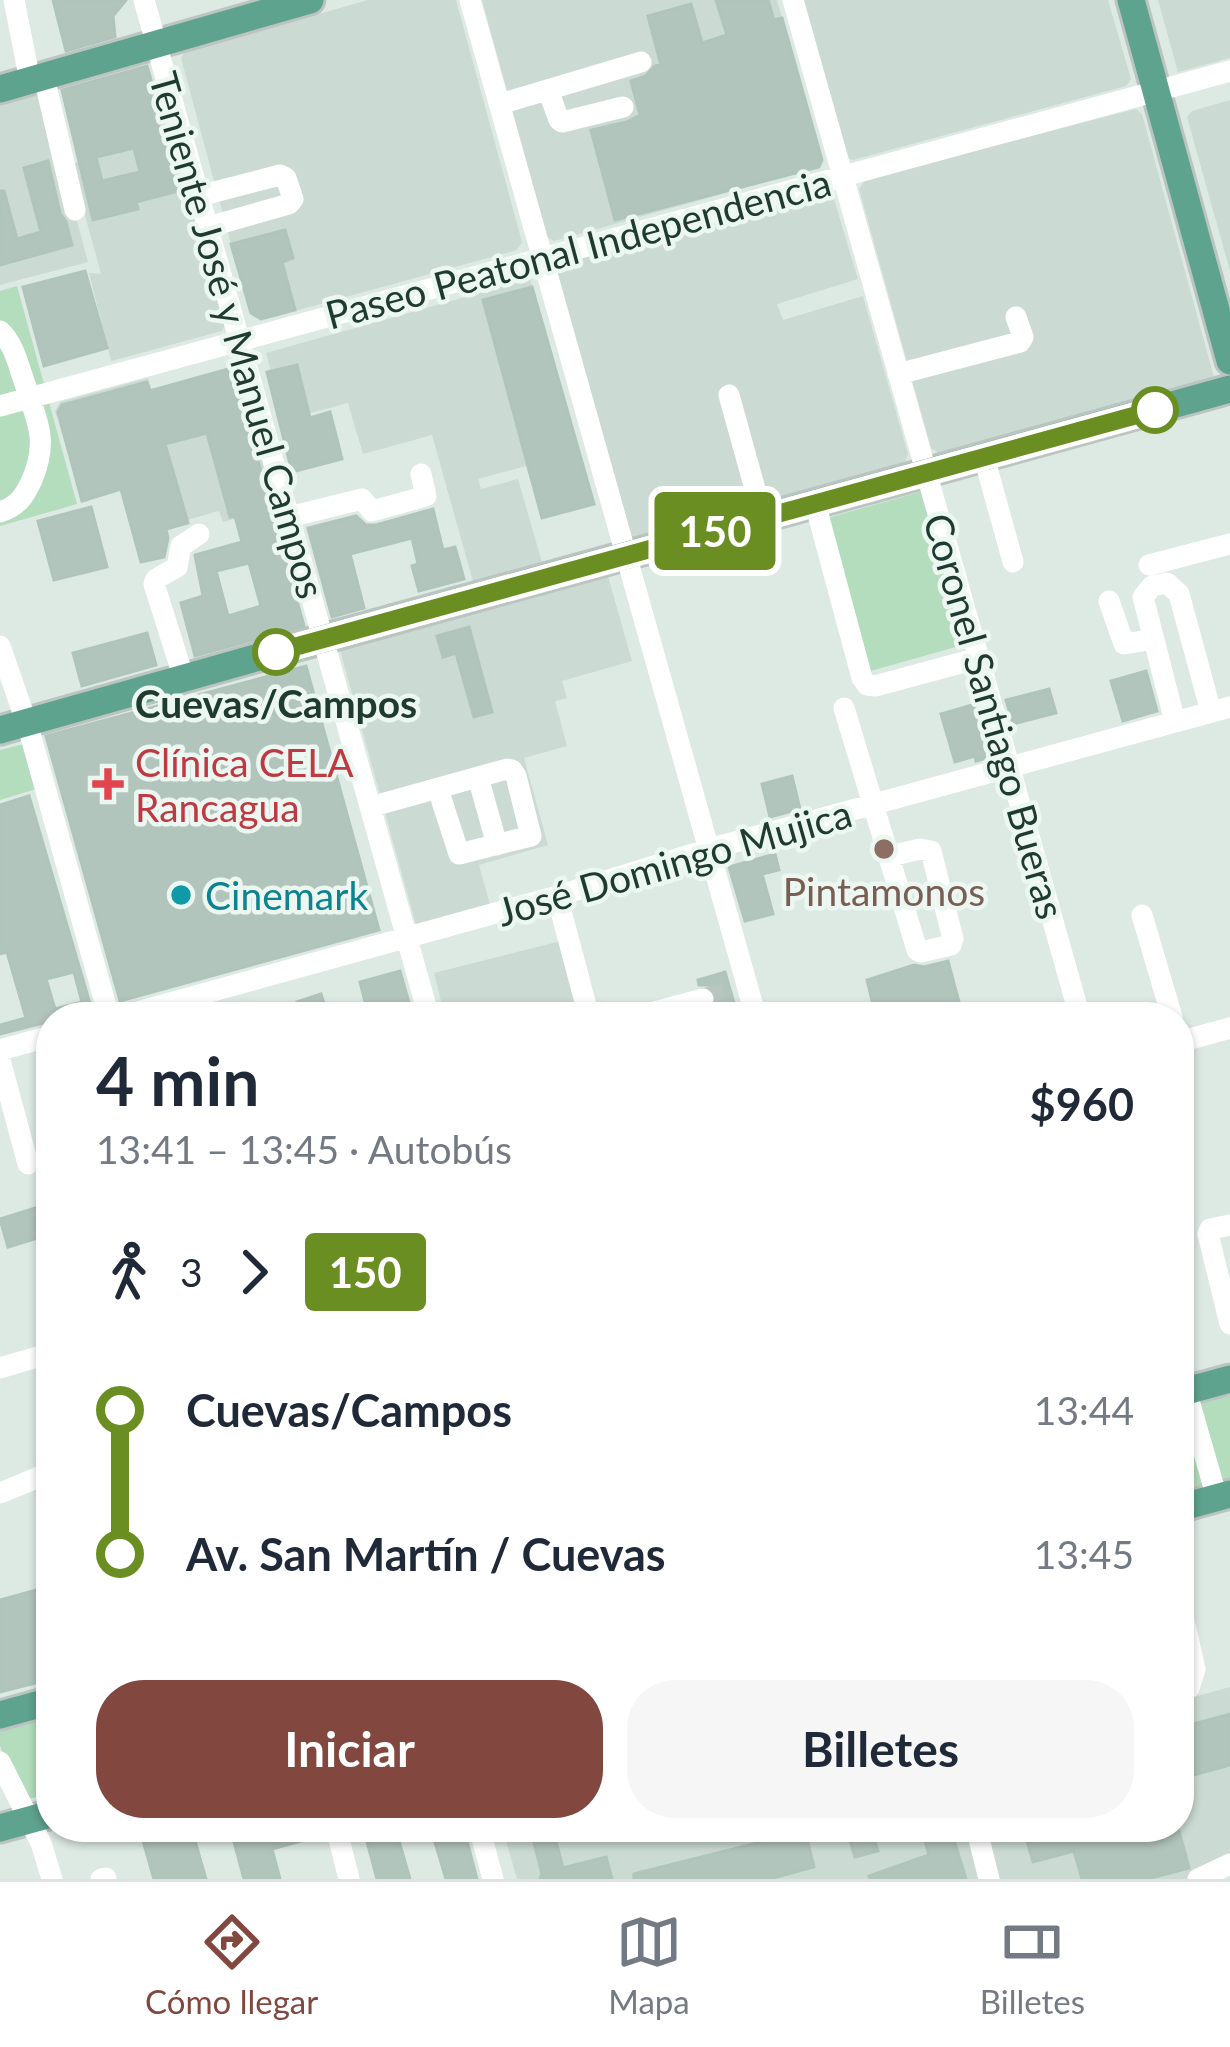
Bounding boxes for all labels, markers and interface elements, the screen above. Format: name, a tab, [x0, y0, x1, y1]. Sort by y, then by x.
street label: Teniente José y Manuel Campos	[141, 66, 335, 604]
street label: Paseo Peatonal Independencia	[321, 158, 835, 338]
unlabelled marker	[1133, 388, 1177, 432]
line badge: 150	[646, 492, 784, 570]
text: 150	[678, 506, 752, 556]
street label: Coronel Santiago Bueras	[915, 508, 1075, 924]
marker: Cuevas/Campos	[254, 630, 298, 674]
place label: Cuevas/Campos	[135, 680, 417, 726]
place label: Clínica CELA Rancagua	[135, 739, 354, 830]
marker: Clínica CELA Rancagua	[92, 768, 124, 800]
street label: José Domingo Mujica	[492, 789, 856, 935]
marker: Pintamonos	[871, 836, 897, 862]
place label: Pintamonos	[783, 868, 985, 914]
place label: Cinemark	[205, 872, 368, 918]
marker: Cinemark	[168, 882, 194, 908]
text: 4 min	[96, 1041, 260, 1120]
text: $960	[1030, 1077, 1134, 1131]
text: 13:41 – 13:45 · Autobús	[96, 1126, 512, 1172]
icon: walk	[96, 1239, 162, 1305]
icon: forward	[221, 1239, 287, 1305]
text: 150	[329, 1247, 402, 1297]
text: 3	[180, 1249, 203, 1295]
text: Cuevas/Campos	[186, 1383, 512, 1437]
text: 13:44	[1034, 1387, 1134, 1433]
text: Av. San Martín / Cuevas	[186, 1527, 666, 1581]
text: 13:45	[1034, 1531, 1134, 1577]
button: Iniciar	[96, 1680, 603, 1818]
button: Billetes	[627, 1680, 1134, 1818]
tab: Cómo llegar	[145, 1909, 318, 2021]
tab: Mapa	[608, 1909, 690, 2021]
tab: Billetes	[980, 1909, 1085, 2021]

